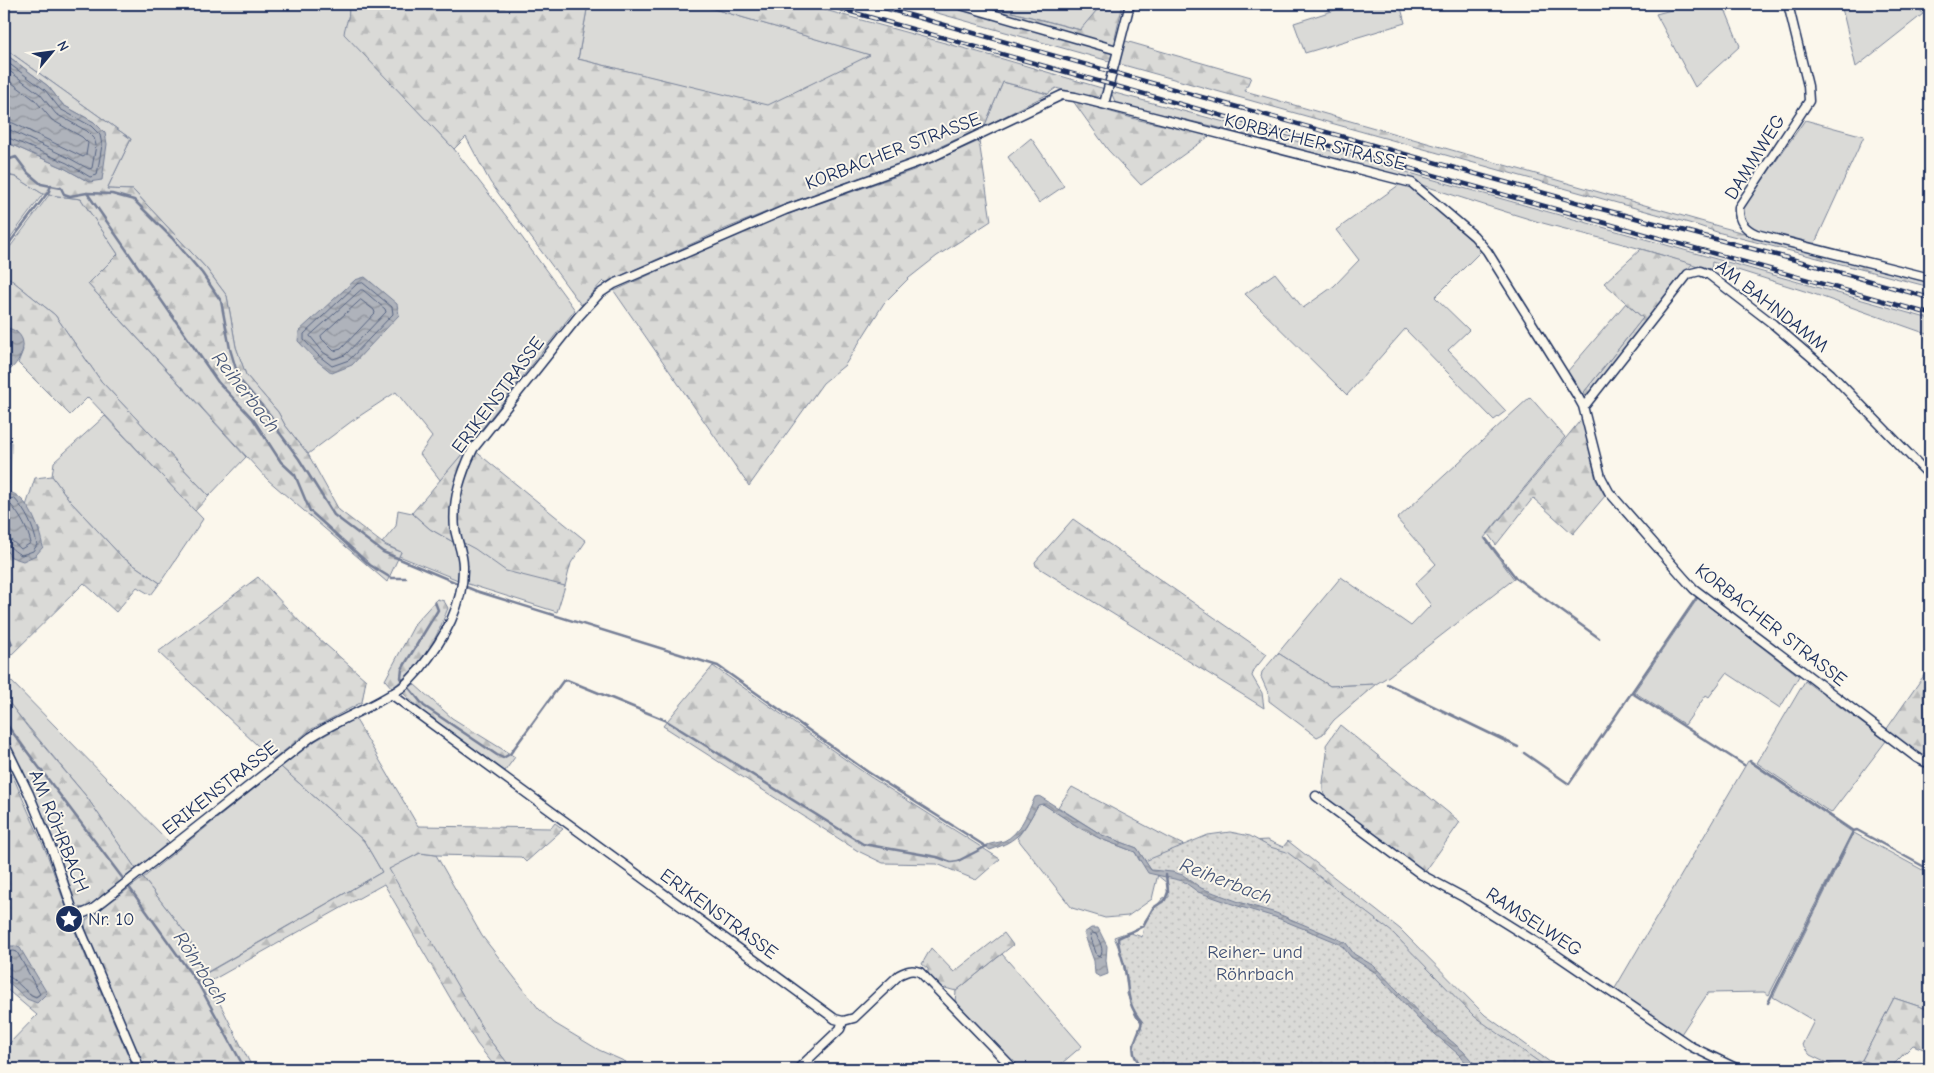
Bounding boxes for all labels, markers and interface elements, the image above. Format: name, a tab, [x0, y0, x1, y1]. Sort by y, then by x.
north arrow	[28, 28, 78, 78]
text: N	[53, 38, 73, 54]
street label: KORBACHER STRASSE	[802, 107, 984, 195]
street label: KORBACHER STRASSE	[1222, 109, 1408, 175]
street label: DAMMWEG	[1720, 110, 1790, 204]
street label: AM BAHNDAMM	[1711, 255, 1833, 357]
street label: ERIKENSTRASSE	[447, 332, 549, 458]
water label: Reiherbach	[207, 347, 285, 437]
street label: KORBACHER STRASSE	[1691, 559, 1851, 691]
street label: ERIKENSTRASSE	[158, 736, 282, 840]
street label: AM RÖHRBACH	[24, 767, 94, 895]
water label: Reiherbach	[1177, 853, 1275, 909]
street label: ERIKENSTRASSE	[656, 864, 782, 964]
street label: RAMSELWEG	[1482, 883, 1586, 961]
place icon: Nr. 10	[54, 904, 84, 934]
place label: Nr. 10	[88, 908, 135, 930]
water label: Röhrbach	[169, 927, 233, 1009]
park label: Reiher- und Röhrbach	[1207, 941, 1303, 985]

